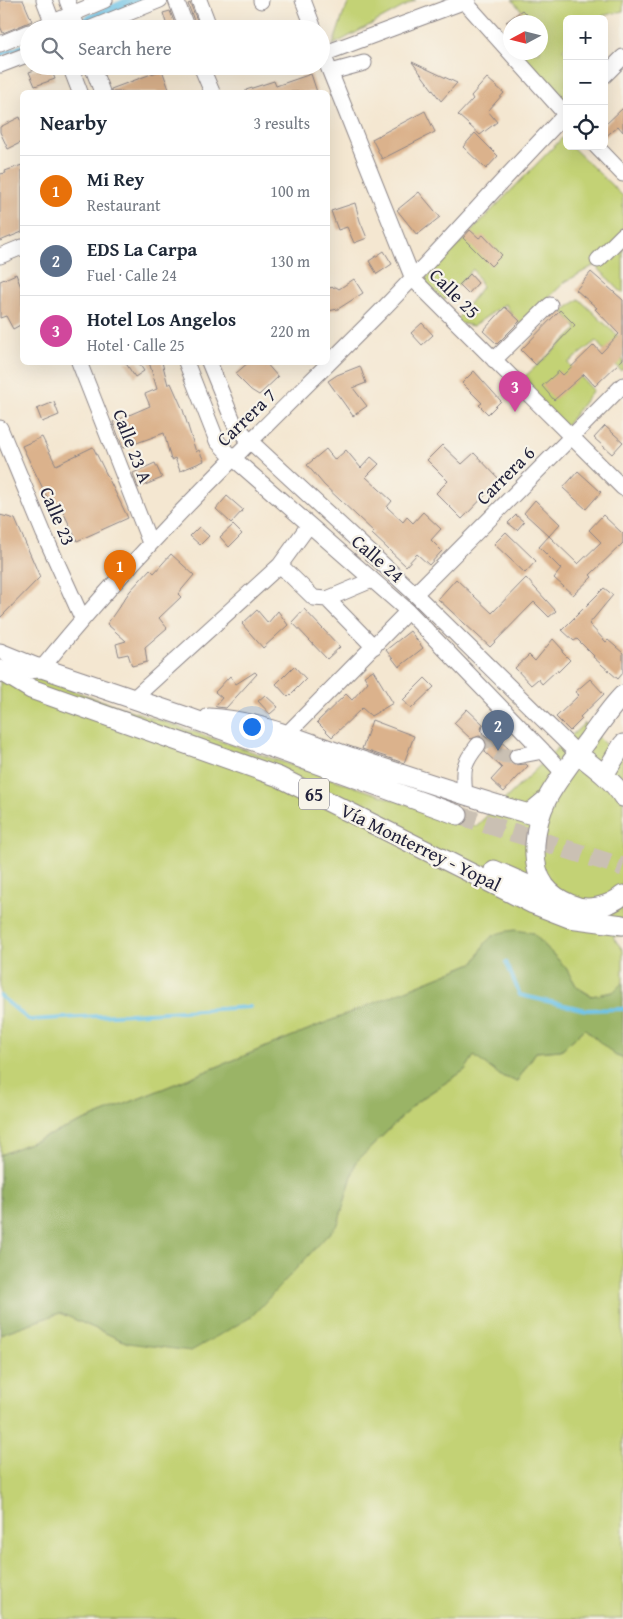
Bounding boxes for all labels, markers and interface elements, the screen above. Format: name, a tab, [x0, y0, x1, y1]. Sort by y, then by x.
north arrow	[503, 15, 548, 60]
map controls	[563, 15, 608, 150]
button: +	[563, 15, 608, 60]
search box	[20, 20, 330, 75]
icon: search	[38, 34, 66, 62]
text: Search here	[78, 34, 172, 62]
button: −	[563, 60, 608, 105]
button: locate	[563, 105, 608, 150]
text: Nearby	[40, 107, 107, 138]
text: 3 results	[253, 111, 310, 135]
text: Mi Rey	[87, 165, 144, 193]
text: 1	[52, 179, 60, 203]
text: 100 m	[270, 179, 310, 203]
text: Restaurant	[87, 193, 161, 217]
text: EDS La Carpa	[87, 235, 197, 263]
text: 2	[52, 249, 60, 273]
text: 130 m	[270, 249, 310, 273]
street label: Calle 25	[423, 261, 487, 325]
text: Fuel · Calle 24	[87, 263, 177, 287]
text: Hotel Los Angelos	[87, 305, 236, 333]
text: 3	[52, 319, 60, 343]
text: 220 m	[270, 319, 310, 343]
text: Hotel · Calle 25	[87, 333, 185, 357]
pin: 3	[499, 371, 531, 412]
street label: Carrera 7	[210, 381, 282, 453]
street label: Calle 23 A	[106, 405, 160, 487]
street label: Carrera 6	[469, 439, 541, 511]
street label: Calle 23	[33, 482, 83, 550]
street label: Calle 24	[346, 527, 410, 589]
pin: 1	[104, 550, 136, 591]
pin: 2	[482, 710, 514, 751]
your location	[239, 714, 265, 740]
road number: 65	[299, 779, 329, 810]
street label: Vía Monterrey - Yopal	[336, 796, 506, 898]

